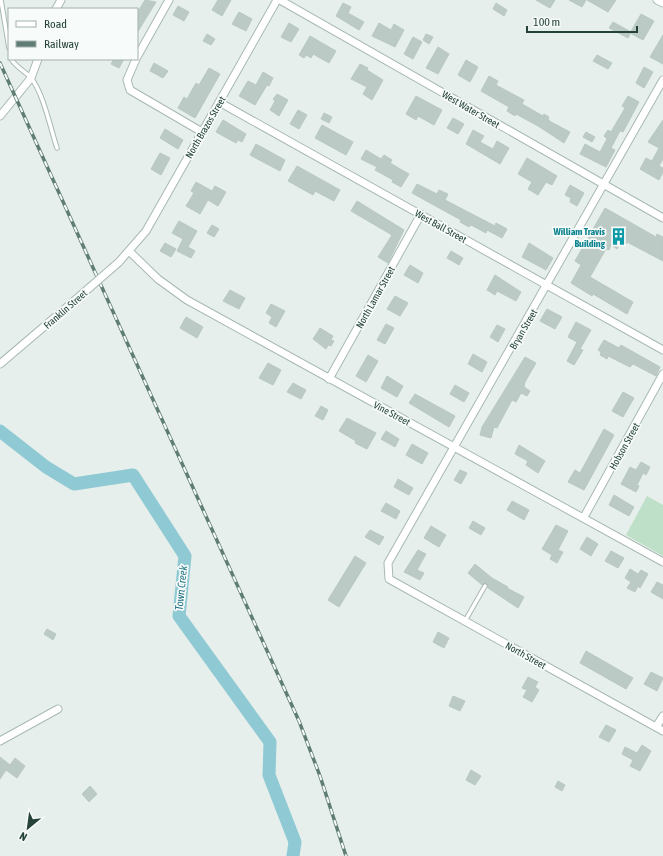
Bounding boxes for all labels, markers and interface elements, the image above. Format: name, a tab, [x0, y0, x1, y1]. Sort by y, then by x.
legend	[8, 8, 138, 60]
scale bar	[527, 8, 637, 34]
text: 100 m	[533, 15, 560, 29]
text: Road	[44, 17, 67, 31]
text: Railway	[44, 37, 79, 51]
street label: West Water Street	[440, 89, 502, 130]
street label: North Brazos Street	[183, 94, 228, 160]
street label: West Ball Street	[413, 208, 469, 245]
place label: William Travis Building	[552, 226, 606, 249]
building icon: William Travis Building	[608, 227, 628, 247]
street label: North Lamar Street	[354, 264, 397, 330]
street label: Franklin Street	[41, 288, 89, 331]
street label: Bryan Street	[508, 307, 539, 351]
street label: Vine Street	[372, 399, 412, 428]
street label: Hobson Street	[607, 421, 642, 471]
water label: Town Creek	[173, 565, 189, 611]
street label: North Street	[504, 640, 548, 671]
north arrow	[8, 808, 48, 848]
text: N	[17, 830, 29, 844]

